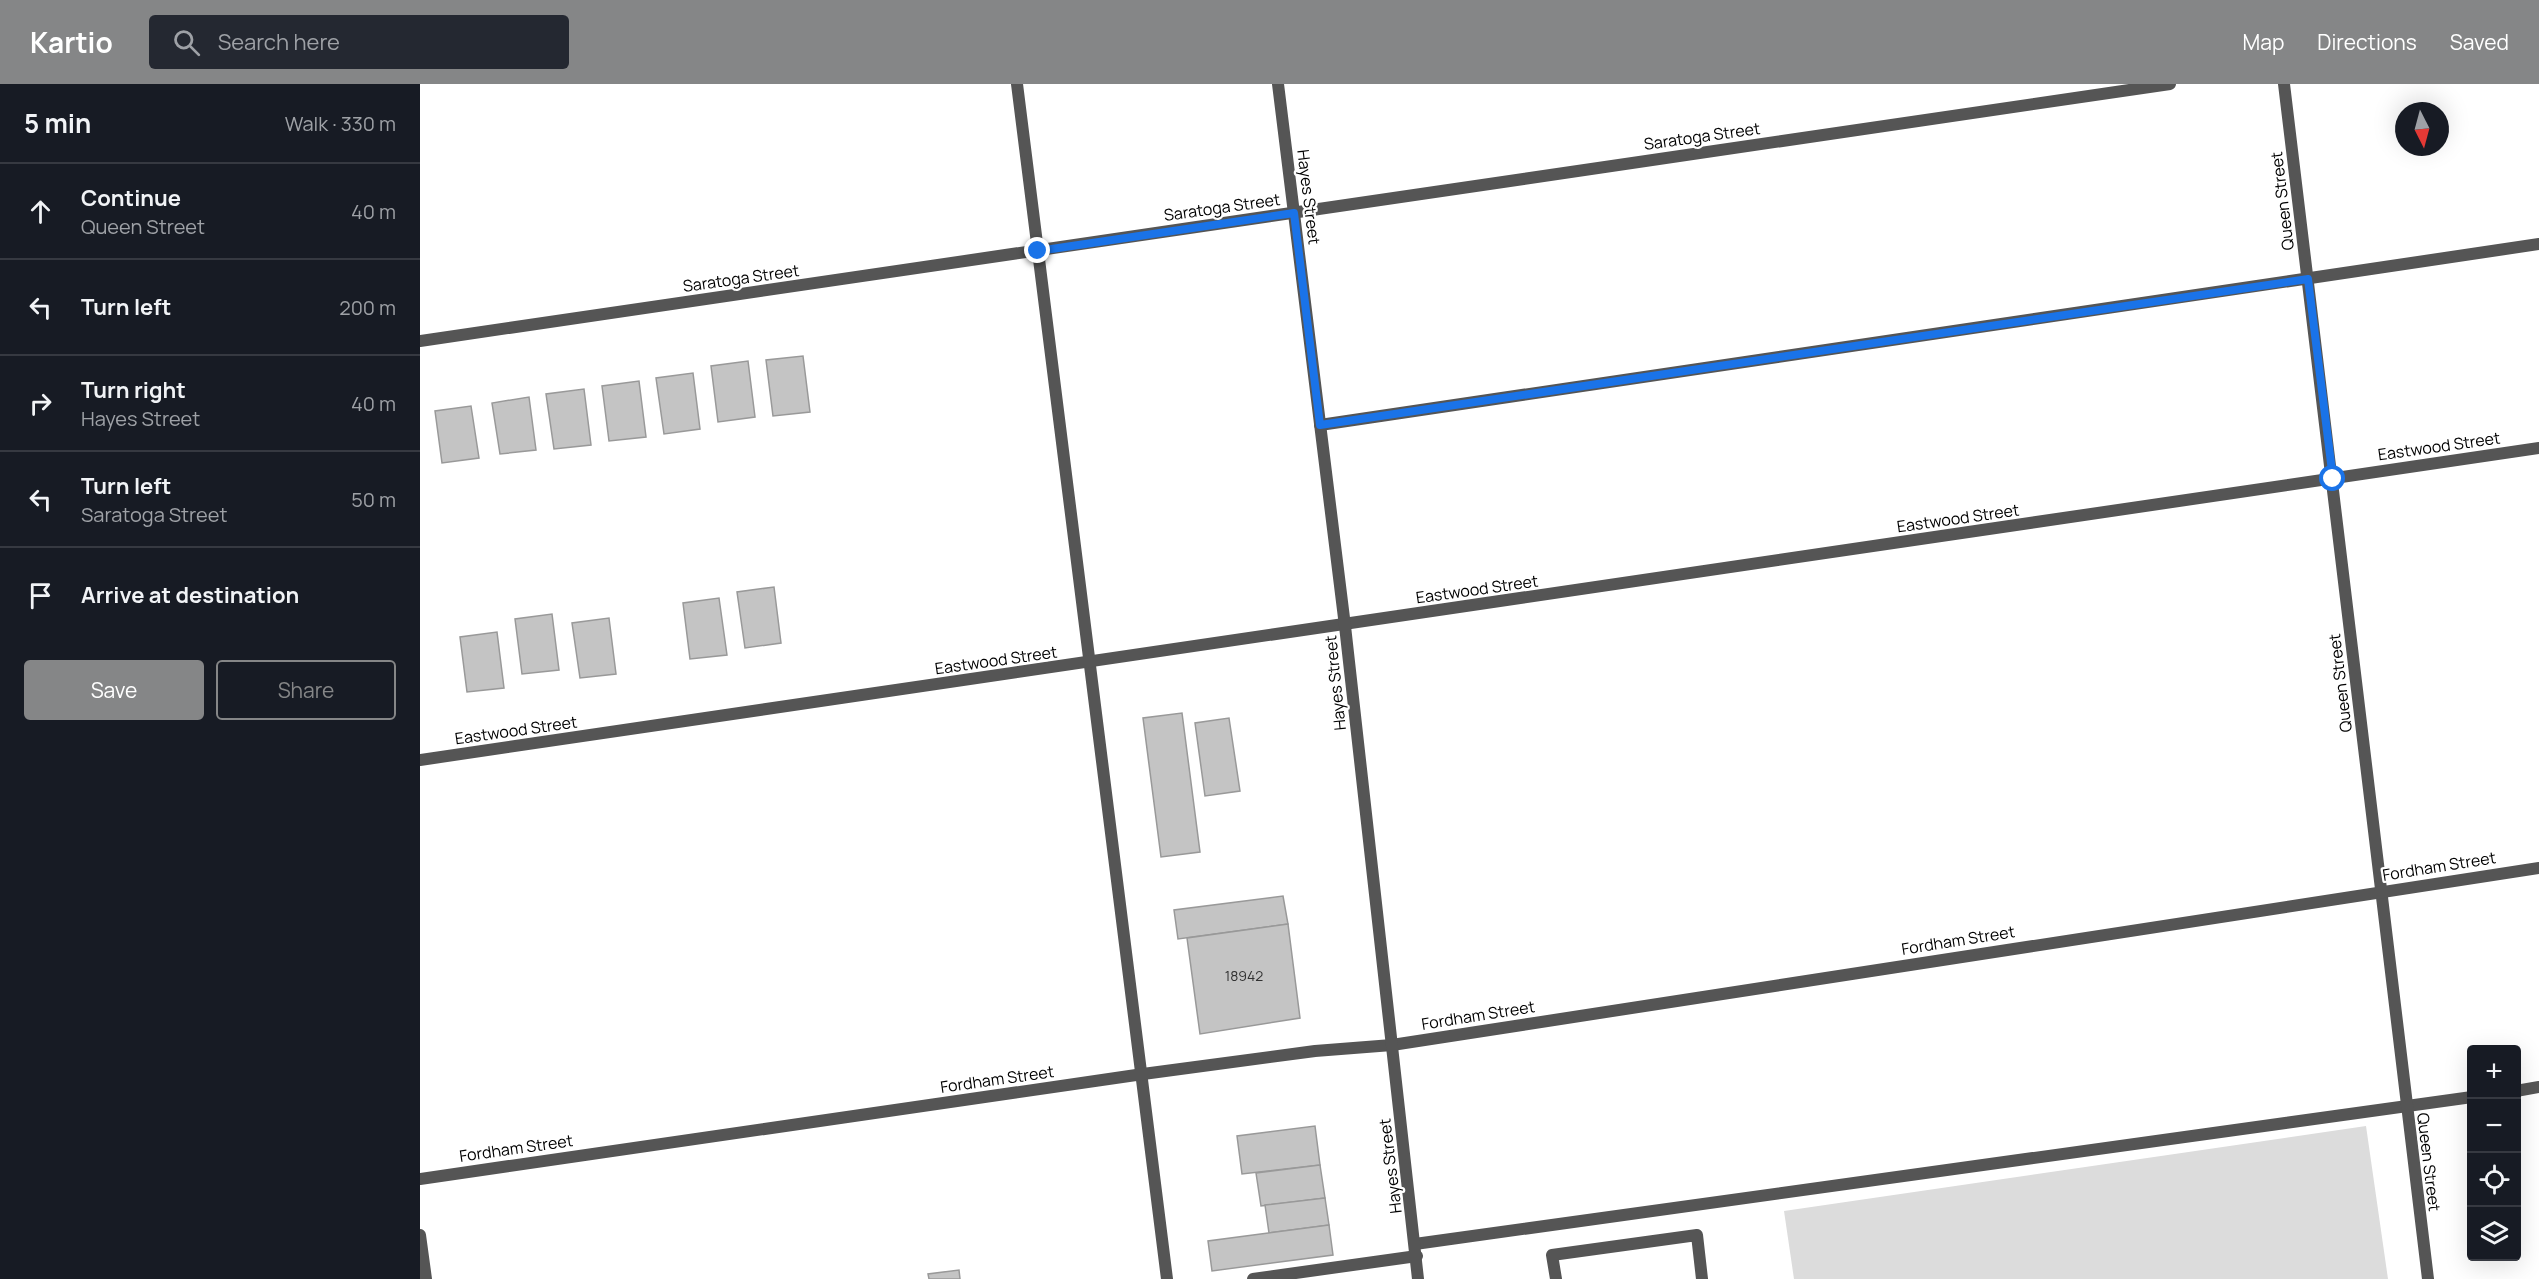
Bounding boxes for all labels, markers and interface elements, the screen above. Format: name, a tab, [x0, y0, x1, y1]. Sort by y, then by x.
search box	[149, 15, 569, 69]
text: Kartio	[30, 23, 113, 61]
icon: search	[170, 26, 203, 59]
text: Search here	[218, 27, 340, 57]
text: Map	[2243, 28, 2284, 56]
text: Directions	[2317, 28, 2417, 56]
text: Saved	[2450, 28, 2509, 56]
north arrow	[2395, 102, 2449, 156]
text: 5 min	[24, 105, 91, 141]
text: Walk · 330 m	[285, 110, 396, 137]
street label: Saratoga Street	[1642, 117, 1762, 155]
street label: Hayes Street	[1292, 148, 1326, 246]
street label: Queen Street	[2265, 150, 2299, 252]
text: Continue	[81, 183, 181, 213]
street label: Saratoga Street	[1162, 188, 1282, 226]
icon: ahead	[24, 195, 57, 228]
text: 40 m	[351, 198, 396, 225]
text: Queen Street	[81, 213, 205, 240]
route end	[1024, 237, 1050, 263]
street label: Saratoga Street	[681, 259, 801, 297]
icon: left	[24, 291, 57, 324]
text: Turn left	[81, 292, 171, 322]
text: 200 m	[339, 294, 396, 321]
text: Turn right	[81, 375, 186, 405]
icon: right	[24, 387, 57, 420]
text: 40 m	[351, 390, 396, 417]
text: Hayes Street	[81, 405, 200, 432]
street label: Eastwood Street	[2376, 427, 2502, 465]
route start	[2319, 465, 2345, 491]
text: Turn left	[81, 471, 171, 501]
icon: left	[24, 483, 57, 516]
text: 50 m	[351, 486, 396, 513]
street label: Eastwood Street	[1895, 499, 2021, 537]
text: Saratoga Street	[81, 501, 228, 528]
street label: Eastwood Street	[1414, 570, 1540, 608]
icon: arrive	[24, 579, 57, 612]
text: Arrive at destination	[81, 580, 299, 610]
street label: Queen Street	[2323, 632, 2357, 734]
street label: Hayes Street	[1319, 634, 1351, 732]
street label: Eastwood Street	[933, 641, 1059, 679]
button: Save	[24, 660, 204, 720]
button: Share	[216, 660, 396, 720]
street label: Eastwood Street	[453, 711, 579, 749]
street label: Fordham Street	[2381, 846, 2497, 886]
street label: Fordham Street	[1900, 920, 2016, 960]
house number: 18942	[1225, 966, 1263, 985]
street label: Fordham Street	[1420, 995, 1536, 1035]
map controls	[2467, 1045, 2521, 1261]
button: +	[2467, 1045, 2521, 1099]
street label: Fordham Street	[939, 1060, 1055, 1098]
button: −	[2467, 1099, 2521, 1153]
street label: Queen Street	[2412, 1111, 2446, 1213]
street label: Hayes Street	[1373, 1117, 1407, 1215]
street label: Fordham Street	[458, 1129, 574, 1167]
button: locate	[2467, 1153, 2521, 1207]
button: layers	[2467, 1207, 2521, 1261]

